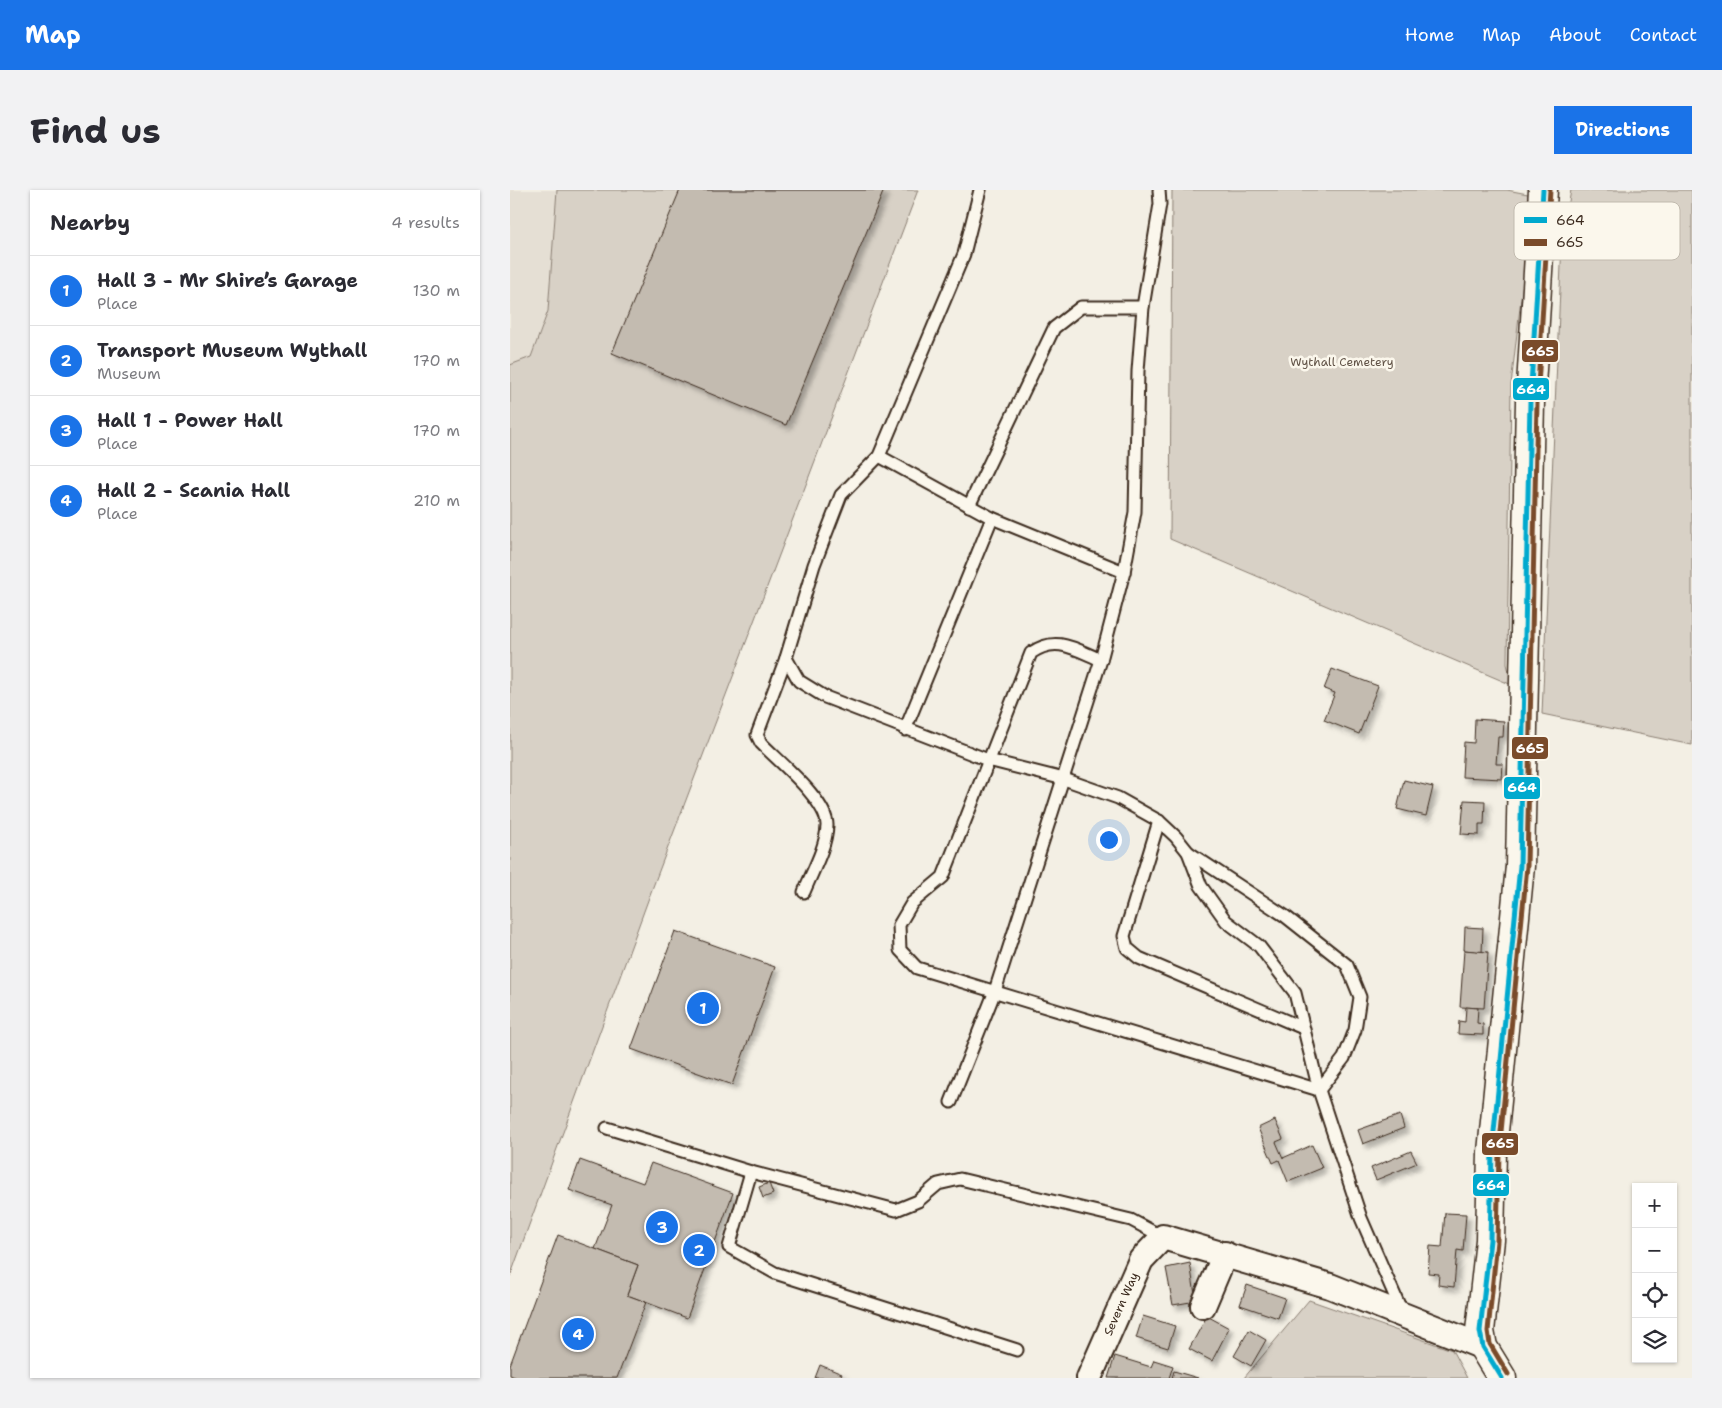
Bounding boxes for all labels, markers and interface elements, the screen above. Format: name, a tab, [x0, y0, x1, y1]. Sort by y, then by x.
text: Map	[25, 19, 81, 51]
text: Home	[1405, 23, 1454, 47]
text: Map	[1482, 23, 1521, 47]
text: About	[1549, 23, 1602, 47]
text: Contact	[1630, 23, 1697, 47]
button: Directions	[1554, 106, 1692, 154]
text: Find us	[30, 107, 161, 154]
legend	[1514, 202, 1680, 260]
text: Nearby	[50, 209, 130, 237]
text: 664	[1556, 211, 1585, 229]
text: 4 results	[391, 212, 460, 233]
text: 665	[1556, 233, 1583, 251]
text: Hall 3 - Mr Shire’s Garage	[97, 268, 358, 293]
text: 1	[62, 280, 70, 301]
text: 130 m	[413, 280, 460, 301]
text: Place	[97, 293, 138, 314]
text: Transport Museum Wythall	[97, 338, 367, 363]
line badge: 665	[1521, 339, 1559, 363]
text: 665	[1526, 342, 1554, 360]
text: 2	[60, 350, 72, 371]
text: 170 m	[413, 350, 460, 371]
park label: Wythall Cemetery	[1290, 354, 1394, 370]
text: Museum	[97, 363, 161, 384]
line badge: 664	[1512, 377, 1550, 401]
text: 664	[1516, 380, 1546, 398]
text: Hall 1 - Power Hall	[97, 408, 283, 433]
text: 3	[60, 420, 72, 441]
text: 170 m	[413, 420, 460, 441]
text: Place	[97, 433, 138, 454]
text: Hall 2 - Scania Hall	[97, 478, 290, 503]
text: 4	[60, 490, 72, 511]
text: 210 m	[413, 490, 460, 511]
text: Place	[97, 503, 138, 524]
line badge: 665	[1511, 736, 1549, 760]
text: 665	[1516, 739, 1544, 757]
line badge: 664	[1503, 776, 1541, 800]
text: 664	[1507, 778, 1537, 796]
your location	[1096, 827, 1122, 853]
pin: 1	[687, 989, 719, 1027]
line badge: 665	[1481, 1132, 1519, 1156]
text: 665	[1486, 1134, 1514, 1152]
line badge: 664	[1472, 1173, 1510, 1197]
text: 664	[1476, 1176, 1506, 1194]
map controls	[1632, 1183, 1677, 1363]
button: +	[1632, 1183, 1677, 1228]
pin: 3	[646, 1208, 678, 1246]
button: −	[1632, 1228, 1677, 1273]
pin: 2	[683, 1231, 715, 1269]
street label: Severn Way	[1100, 1270, 1142, 1338]
button: locate	[1632, 1273, 1677, 1318]
pin: 4	[562, 1315, 594, 1353]
button: layers	[1632, 1318, 1677, 1363]

